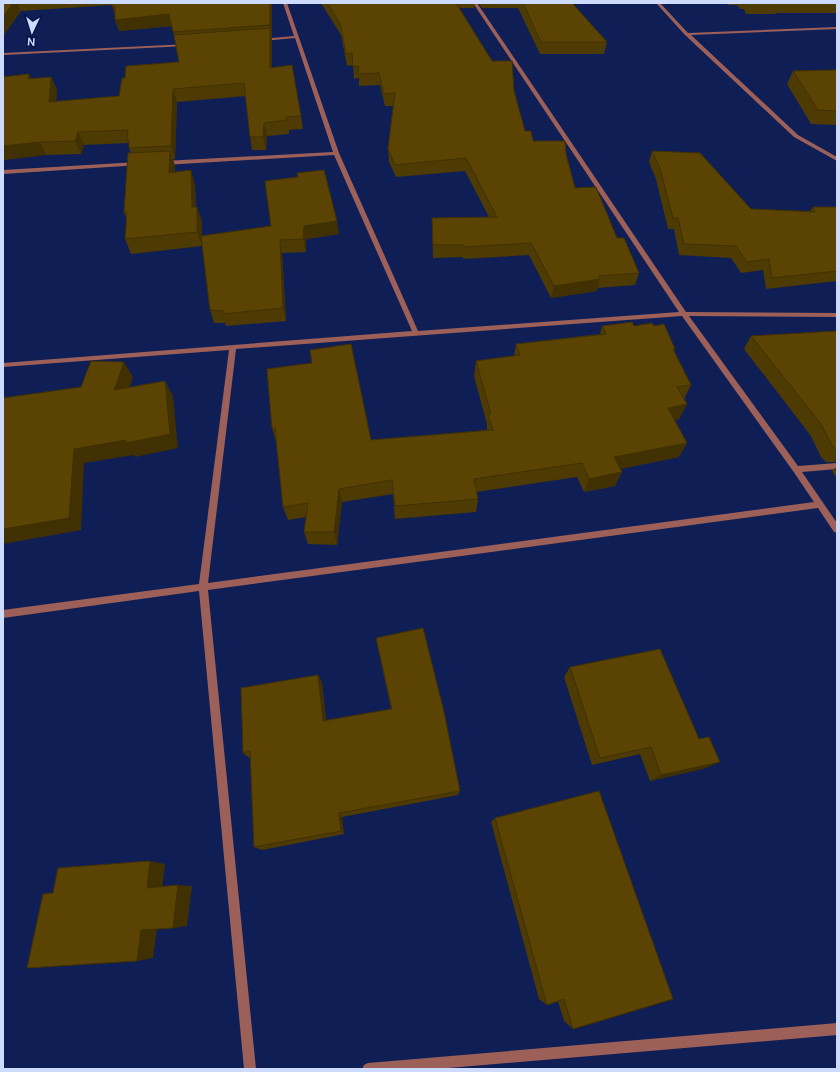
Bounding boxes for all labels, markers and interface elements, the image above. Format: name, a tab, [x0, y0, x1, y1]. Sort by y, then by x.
north arrow	[12, 12, 52, 52]
text: N	[27, 35, 36, 49]

